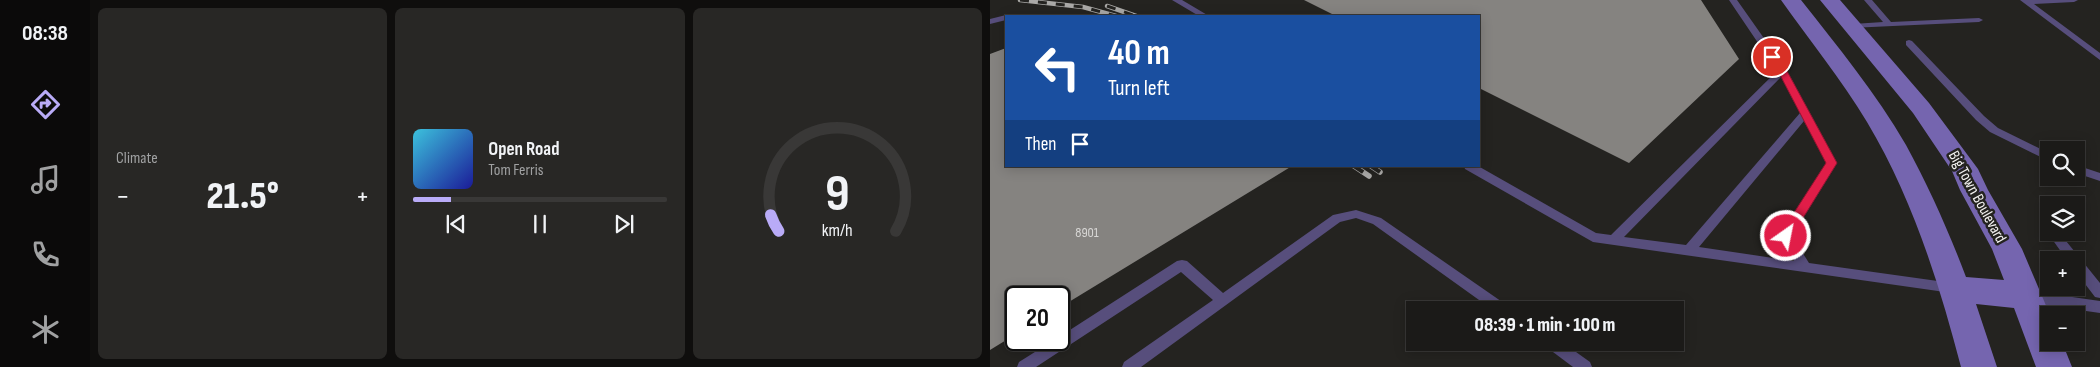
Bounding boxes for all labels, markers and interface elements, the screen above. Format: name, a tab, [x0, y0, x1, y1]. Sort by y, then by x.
text: 08:38	[22, 20, 68, 47]
text: 40 m	[1108, 32, 1170, 75]
icon: left	[1025, 35, 1090, 100]
pin	[1751, 36, 1793, 78]
icon: arrive	[1758, 43, 1786, 71]
text: Turn left	[1108, 75, 1170, 102]
icon: directions	[28, 87, 63, 122]
icon: arrive	[1066, 130, 1094, 158]
text: Then	[1025, 133, 1056, 156]
text: Open Road	[488, 138, 559, 161]
map controls	[2040, 141, 2085, 351]
button: search	[2040, 141, 2085, 186]
street label: Big Town Boulevard	[1944, 148, 2010, 246]
text: Climate	[116, 149, 158, 168]
text: Tom Ferris	[488, 161, 543, 180]
icon: music	[28, 162, 63, 197]
text: 9	[825, 163, 850, 226]
text: 21.5°	[206, 174, 279, 219]
text: −	[116, 180, 130, 213]
text: +	[356, 180, 369, 213]
button: layers	[2040, 196, 2085, 241]
position arrow	[1759, 209, 1811, 261]
icon: previous	[442, 210, 470, 238]
icon: pause	[526, 210, 554, 238]
icon: next	[610, 210, 638, 238]
text: km/h	[822, 220, 853, 241]
house number: 8901	[1075, 224, 1099, 241]
icon: phone	[28, 237, 63, 272]
button: +	[2040, 251, 2085, 296]
speed limit sign: 20	[1005, 286, 1070, 351]
button: −	[2040, 306, 2085, 351]
icon: climate	[28, 312, 63, 347]
text: 08:39 · 1 min · 100 m	[1475, 314, 1615, 337]

